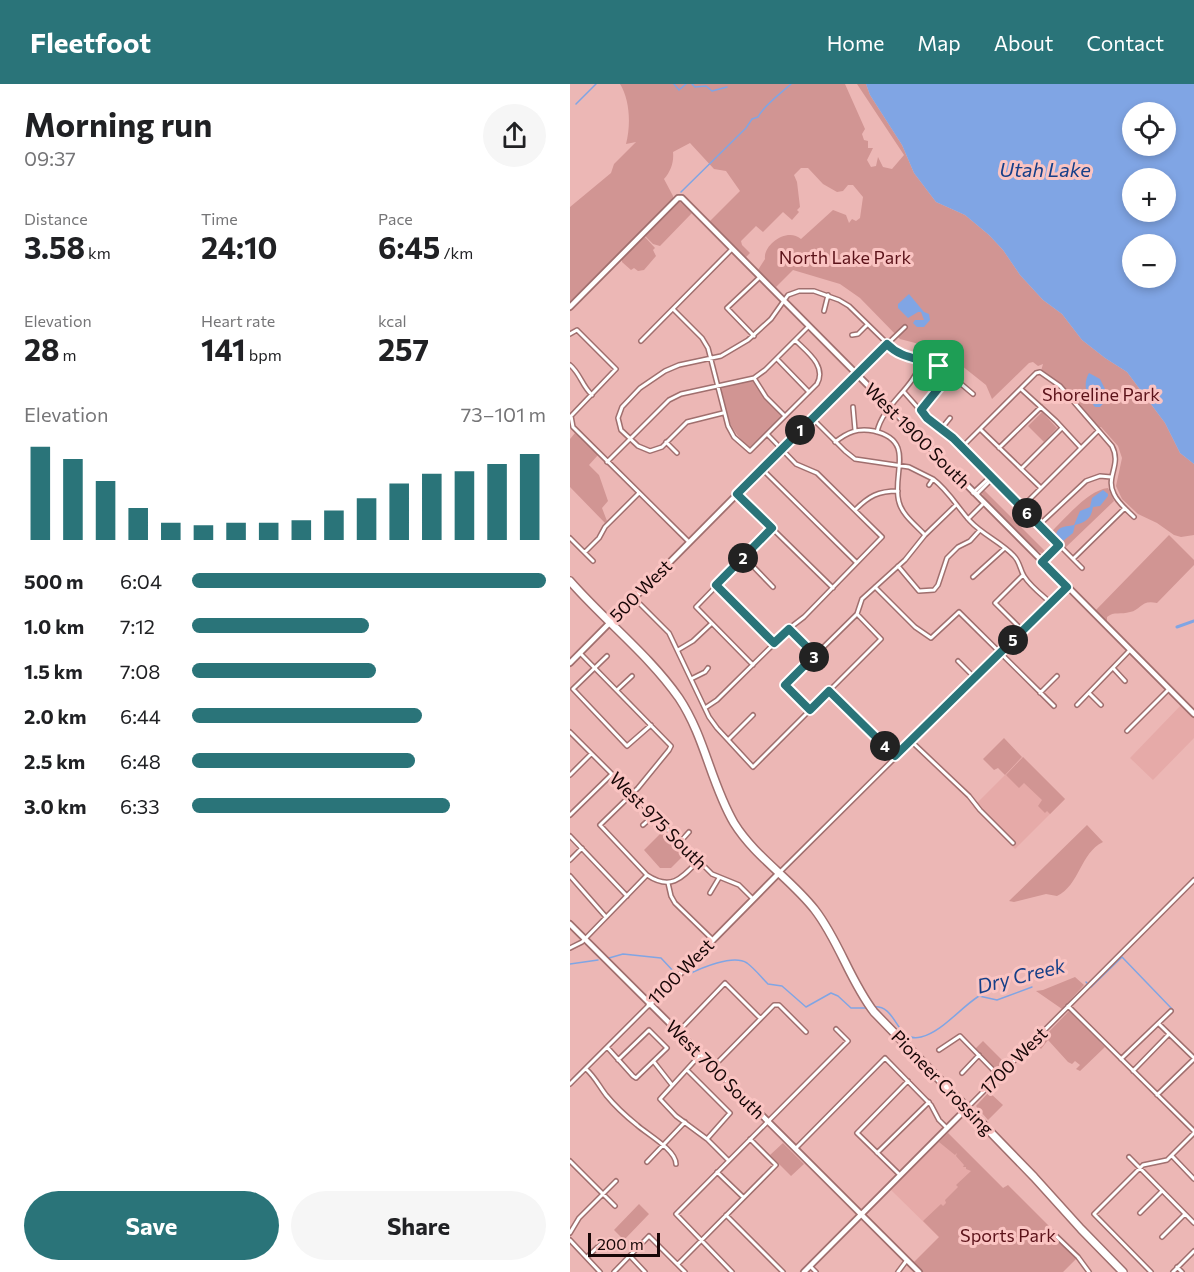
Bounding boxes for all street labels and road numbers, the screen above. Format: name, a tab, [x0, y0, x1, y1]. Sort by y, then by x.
street label: West 1900 South	[860, 378, 975, 493]
street label: 500 West	[604, 554, 676, 626]
street label: West 975 South	[605, 767, 712, 874]
street label: 1100 West	[643, 934, 718, 1009]
street label: West 700 South	[662, 1015, 770, 1123]
street label: 1700 West	[975, 1022, 1052, 1099]
street label: Pioneer Crossing	[887, 1025, 999, 1140]

